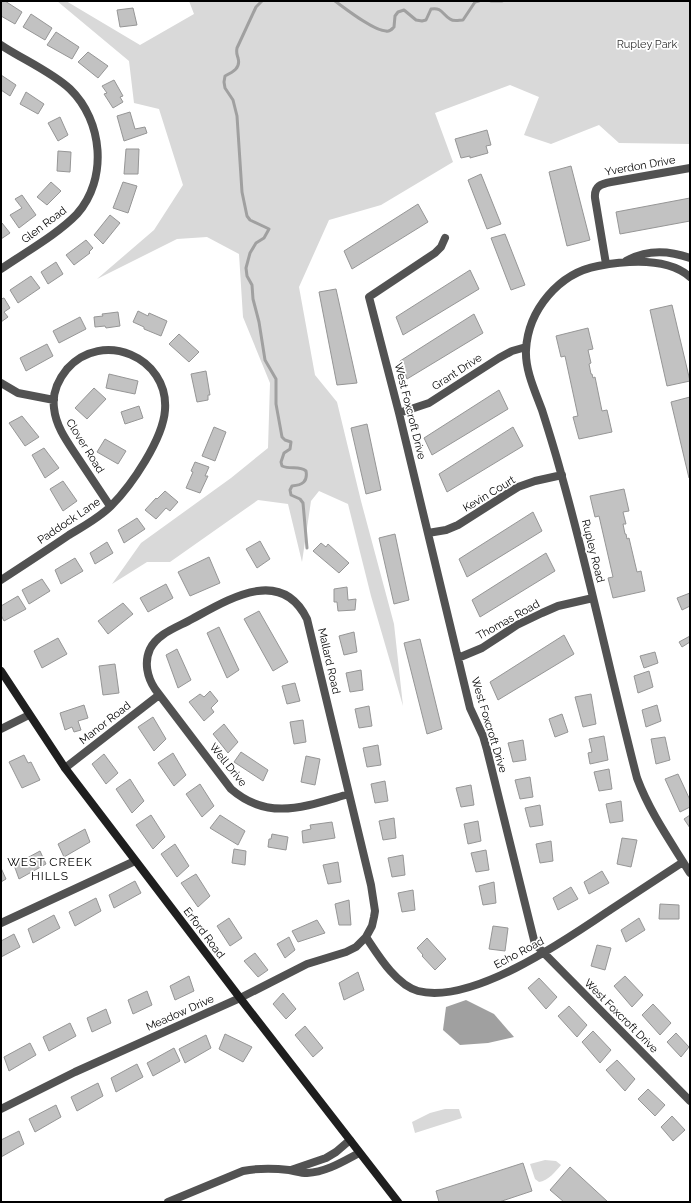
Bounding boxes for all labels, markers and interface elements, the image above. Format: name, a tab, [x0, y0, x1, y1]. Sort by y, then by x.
park label: Rupley Park	[617, 38, 677, 51]
street label: Yverdon Drive	[604, 153, 677, 179]
street label: Glen Road	[19, 204, 69, 246]
street label: Grant Drive	[430, 351, 485, 393]
street label: West Foxcroft Drive	[392, 361, 428, 461]
street label: Clover Road	[63, 416, 107, 476]
street label: Kevin Court	[460, 473, 518, 515]
street label: Paddock Lane	[35, 495, 103, 547]
street label: Rupley Road	[579, 518, 607, 584]
street label: Thomas Road	[474, 597, 542, 643]
street label: Mallard Road	[315, 627, 343, 695]
street label: West Foxcroft Drive	[468, 676, 510, 775]
street label: Manor Road	[77, 699, 133, 747]
street label: Well Drive	[207, 741, 250, 790]
district label: WEST CREEK HILLS	[7, 855, 93, 883]
street label: Erford Road	[181, 905, 227, 961]
street label: Echo Road	[492, 934, 546, 972]
street label: West Foxcroft Drive	[581, 976, 661, 1056]
street label: Meadow Drive	[144, 992, 216, 1034]

